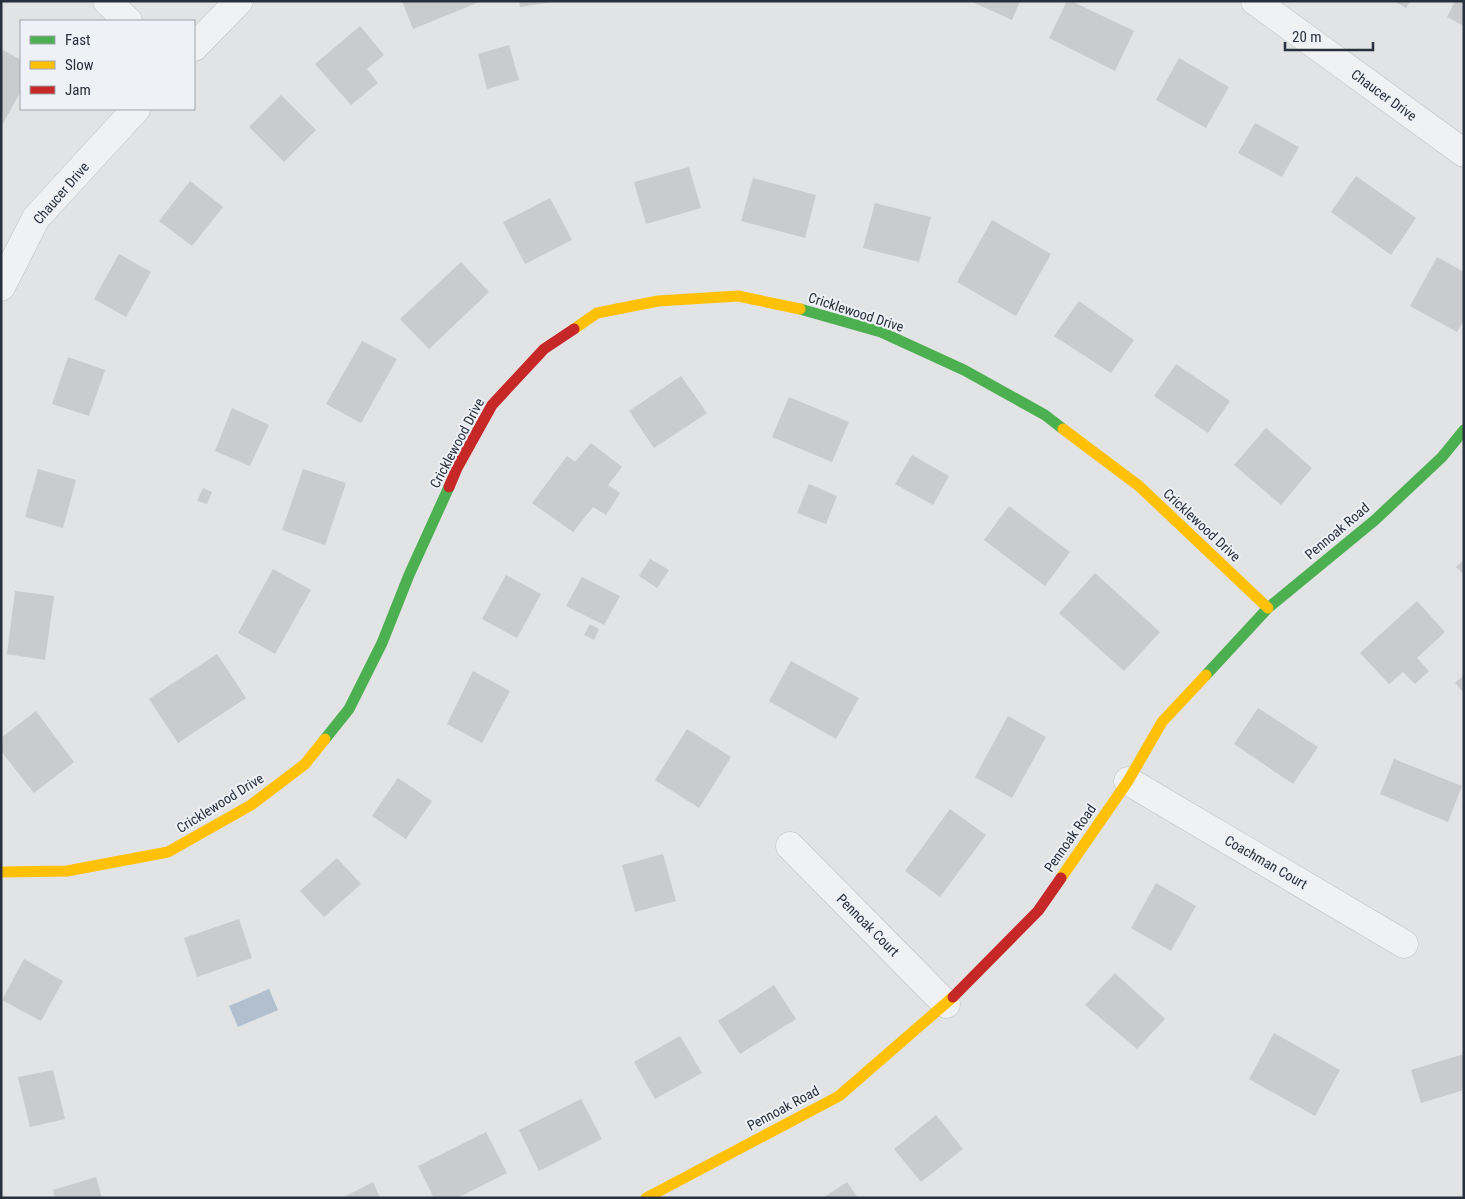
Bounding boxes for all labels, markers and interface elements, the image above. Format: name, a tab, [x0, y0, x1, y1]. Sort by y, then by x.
legend	[20, 20, 195, 110]
scale bar	[1285, 20, 1372, 52]
text: 20 m	[1292, 28, 1322, 46]
text: Fast	[65, 31, 90, 49]
text: Slow	[65, 56, 94, 74]
street label: Chaucer Drive	[1348, 66, 1420, 124]
text: Jam	[65, 81, 91, 99]
street label: Chaucer Drive	[30, 159, 92, 227]
street label: Cricklewood Drive	[806, 289, 906, 335]
street label: Cricklewood Drive	[427, 395, 488, 491]
street label: Cricklewood Drive	[1160, 485, 1244, 565]
street label: Pennoak Road	[1302, 499, 1372, 563]
street label: Cricklewood Drive	[174, 770, 267, 836]
street label: Pennoak Road	[1041, 801, 1099, 875]
street label: Coachman Court	[1222, 832, 1310, 892]
street label: Pennoak Court	[834, 891, 902, 959]
street label: Pennoak Road	[744, 1082, 822, 1134]

